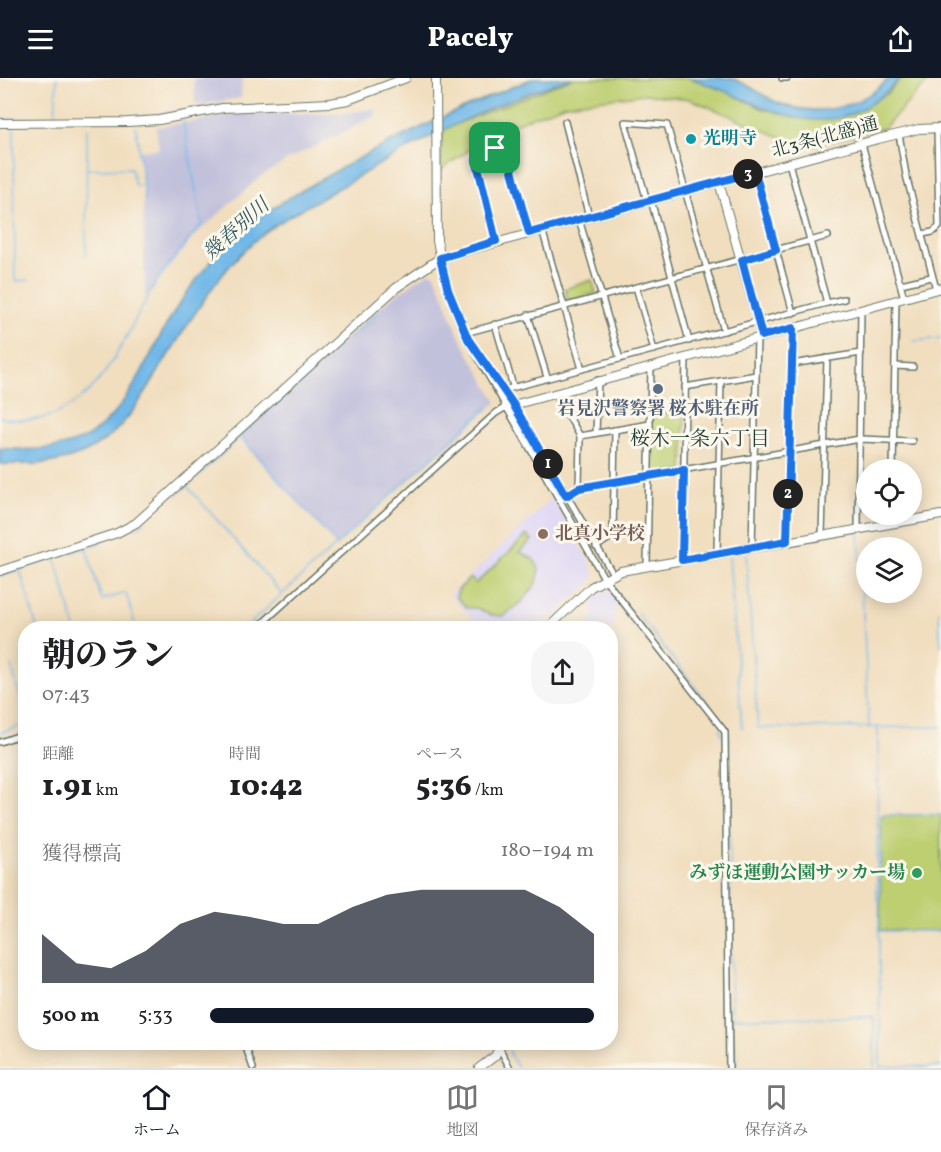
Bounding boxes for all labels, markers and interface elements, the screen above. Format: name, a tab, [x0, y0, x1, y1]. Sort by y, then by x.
text: Pacely	[428, 20, 513, 58]
icon: menu	[24, 23, 57, 56]
icon: share	[884, 23, 917, 56]
street label: 北3条(北盛)通	[769, 112, 881, 164]
pin	[469, 122, 520, 173]
place label: 光明寺	[703, 127, 757, 152]
icon: arrive	[478, 131, 511, 164]
marker: 光明寺	[684, 132, 698, 146]
pin: 3	[733, 159, 763, 189]
text: 3	[744, 163, 752, 185]
water label: 幾春別川	[198, 191, 278, 267]
marker: 岩見沢警察署 桜木駐在所	[651, 382, 665, 396]
place label: 岩見沢警察署 桜木駐在所	[557, 397, 759, 422]
district label: 桜木一条六丁目	[630, 426, 770, 454]
pin: 1	[533, 449, 563, 479]
text: 1	[545, 453, 551, 475]
map controls	[856, 459, 922, 603]
button: locate	[856, 459, 922, 525]
pin: 2	[773, 479, 803, 509]
text: 2	[784, 483, 792, 505]
place label: 北真小学校	[555, 522, 645, 547]
marker: 北真小学校	[536, 527, 550, 541]
button: layers	[856, 537, 922, 603]
text: 朝のラン	[42, 635, 174, 681]
button: share	[531, 641, 594, 704]
text: 07:43	[42, 681, 90, 709]
text: 距離	[42, 744, 74, 766]
text: 時間	[229, 744, 261, 766]
text: ペース	[416, 744, 463, 766]
text: 1.91	[42, 766, 93, 808]
text: 10:42	[229, 766, 303, 808]
text: 5:36	[416, 766, 472, 808]
text: km	[93, 780, 119, 802]
text: /km	[472, 780, 504, 802]
text: 180–194 m	[501, 837, 594, 865]
text: 獲得標高	[42, 841, 122, 869]
place label: みずほ運動公園サッカー場	[689, 861, 905, 886]
marker: みずほ運動公園サッカー場	[910, 866, 924, 880]
text: 500 m	[42, 1002, 100, 1030]
text: 5:33	[138, 1002, 173, 1030]
tab: ホーム	[133, 1081, 181, 1142]
tab: 地図	[446, 1081, 479, 1142]
tab: 保存済み	[744, 1081, 808, 1142]

